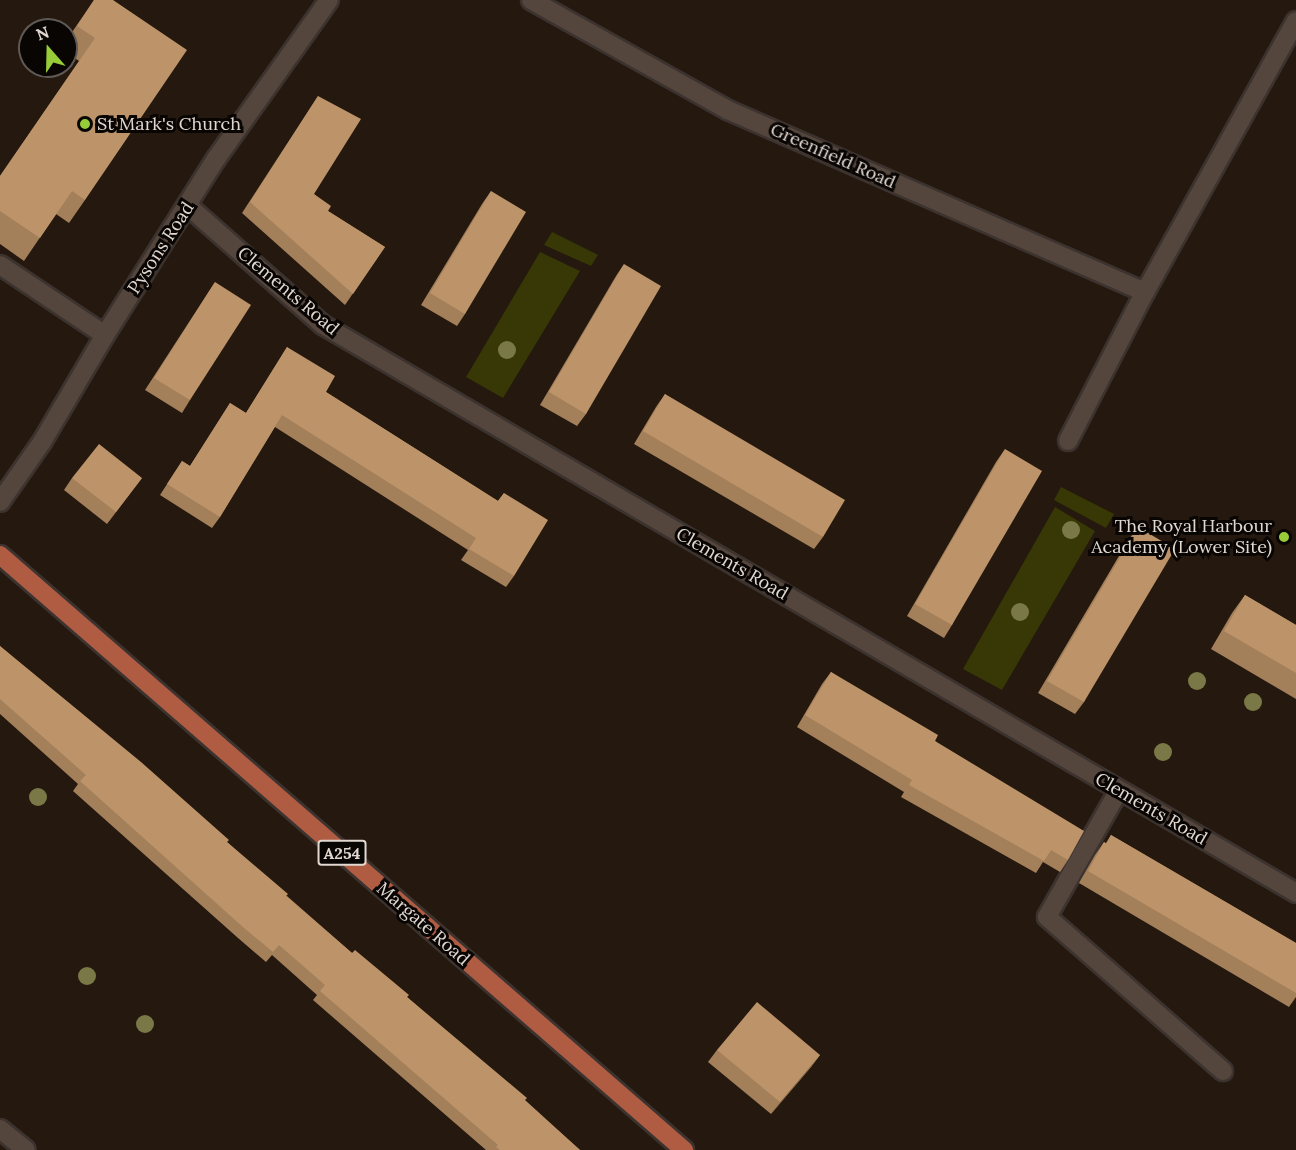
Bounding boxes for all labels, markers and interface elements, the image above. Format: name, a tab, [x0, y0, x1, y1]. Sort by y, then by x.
north arrow	[18, 18, 78, 78]
text: N	[33, 21, 52, 44]
place label: St Mark's Church	[97, 113, 241, 135]
marker: St Mark's Church	[78, 117, 92, 131]
street label: Greenfield Road	[767, 119, 899, 193]
street label: Pysons Road	[123, 198, 199, 298]
street label: Clements Road	[233, 242, 343, 340]
place label: The Royal Harbour Academy (Lower Site)	[1091, 516, 1272, 558]
street label: Clements Road	[672, 523, 792, 605]
marker: The Royal Harbour Academy (Lower Site)	[1277, 530, 1291, 544]
street label: Clements Road	[1091, 768, 1211, 850]
road number: A254	[316, 840, 368, 866]
street label: Margate Road	[372, 878, 474, 970]

